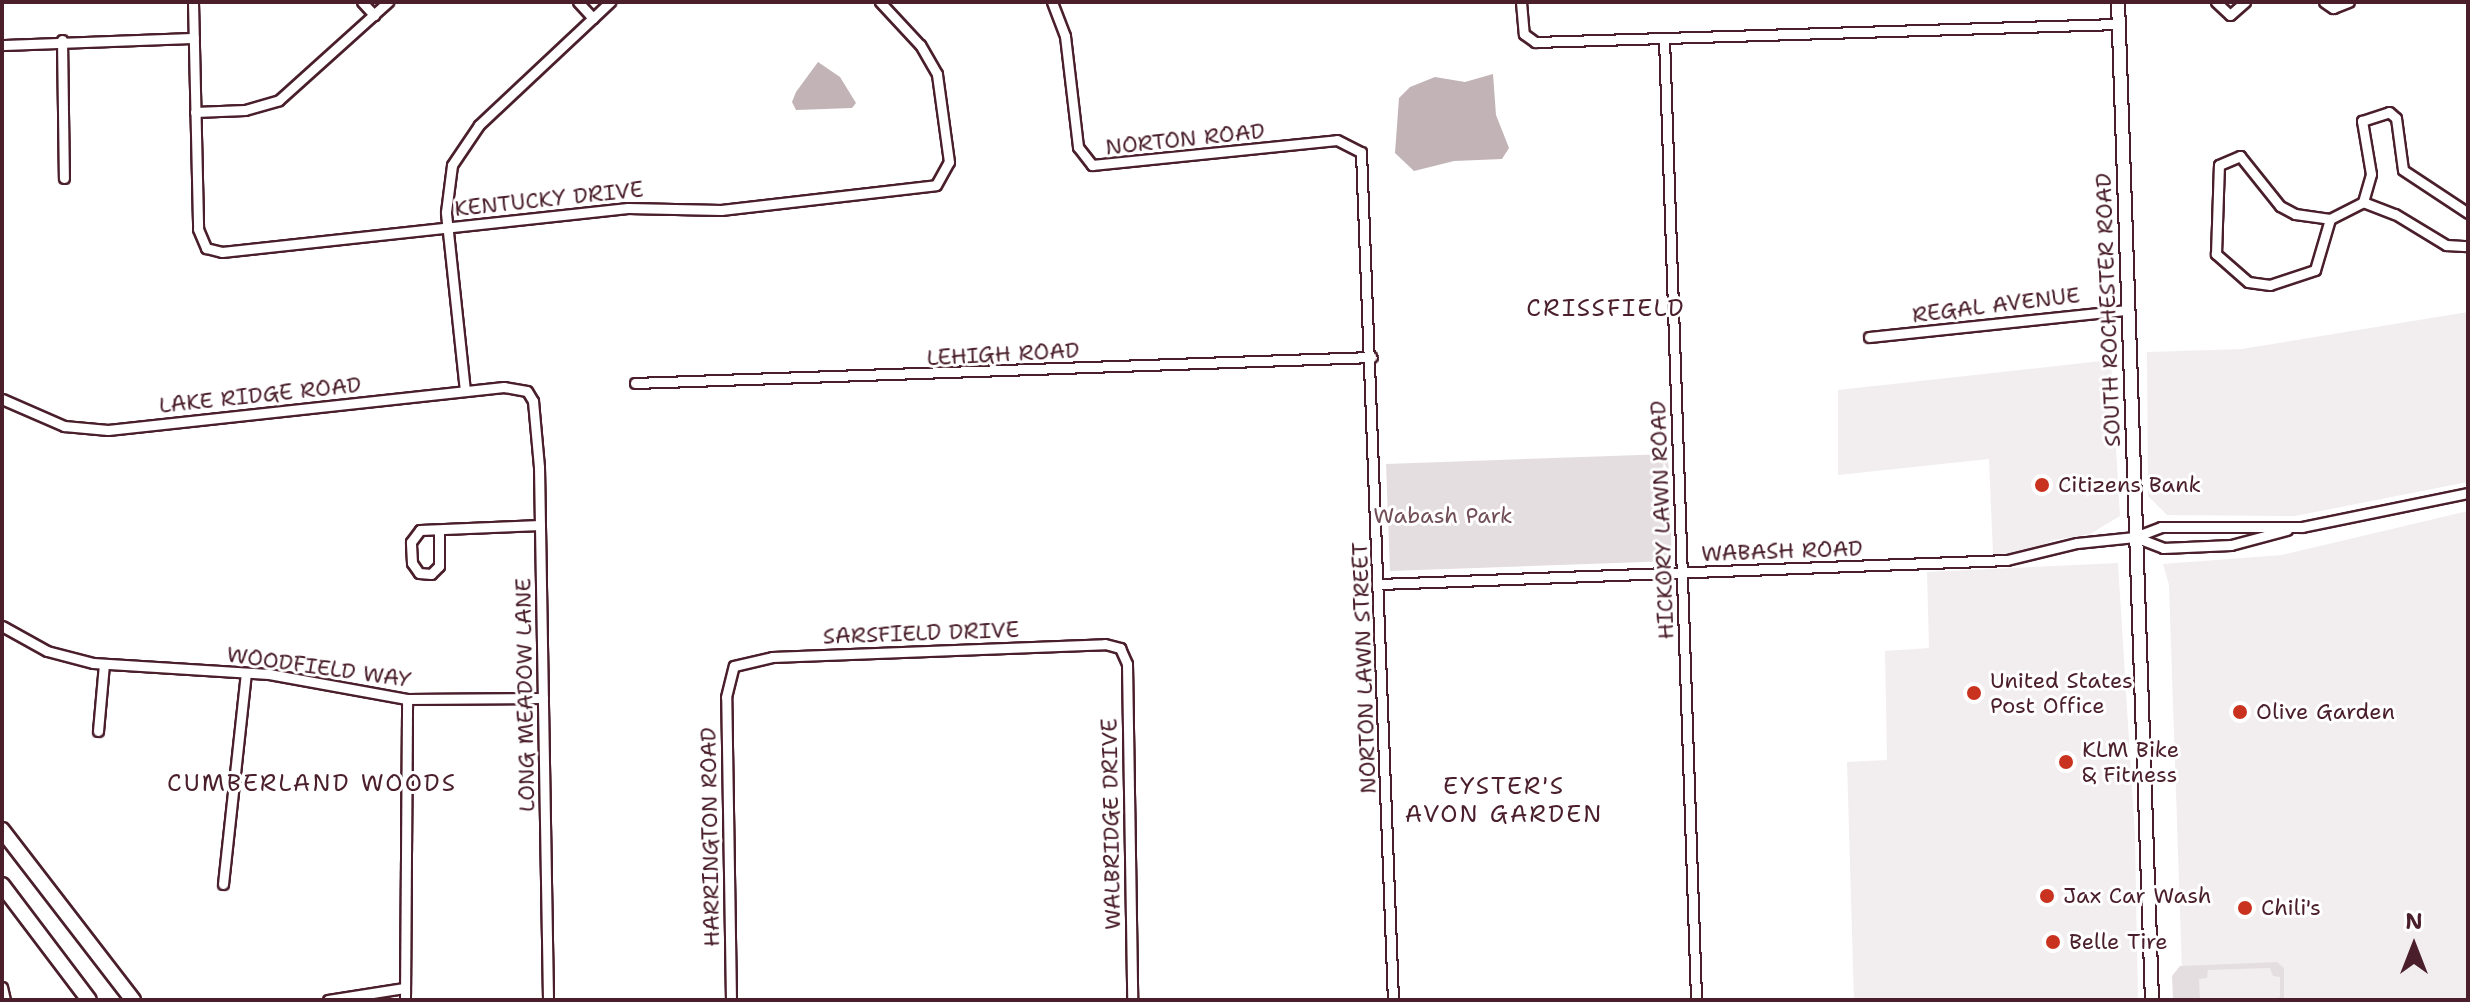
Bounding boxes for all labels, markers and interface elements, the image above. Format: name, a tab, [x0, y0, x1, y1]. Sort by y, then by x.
street label: NORTON ROAD	[1104, 117, 1266, 161]
street label: SOUTH ROCHESTER ROAD	[2090, 173, 2126, 447]
street label: KENTUCKY DRIVE	[453, 176, 645, 222]
street label: REGAL AVENUE	[1911, 282, 2081, 328]
district label: CRISSFIELD	[1526, 295, 1686, 323]
street label: LEHIGH ROAD	[926, 337, 1080, 371]
street label: LAKE RIDGE ROAD	[158, 371, 362, 419]
street label: HICKORY LAWN ROAD	[1645, 400, 1679, 640]
place label: Citizens Bank	[2058, 472, 2201, 498]
marker: Citizens Bank	[2033, 476, 2051, 494]
park label: Wabash Park	[1373, 503, 1513, 529]
street label: WABASH ROAD	[1701, 535, 1863, 567]
street label: NORTON LAWN STREET	[1346, 542, 1382, 794]
street label: LONG MEADOW LANE	[510, 578, 540, 812]
street label: SARSFIELD DRIVE	[822, 616, 1020, 650]
street label: WOODFIELD WAY	[225, 641, 413, 693]
place label: United States Post Office	[1990, 667, 2133, 718]
marker: United States Post Office	[1965, 684, 1983, 702]
place label: Olive Garden	[2256, 699, 2395, 725]
marker: Olive Garden	[2231, 703, 2249, 721]
street label: WALBRIDGE DRIVE	[1096, 718, 1126, 930]
street label: HARRINGTON ROAD	[695, 727, 725, 947]
place label: KLM Bike & Fitness	[2082, 736, 2179, 788]
marker: KLM Bike & Fitness	[2057, 753, 2075, 771]
district label: CUMBERLAND WOODS	[167, 770, 457, 798]
district label: EYSTER'S AVON GARDEN	[1405, 773, 1603, 829]
place label: Jax Car Wash	[2063, 883, 2211, 909]
marker: Jax Car Wash	[2038, 887, 2056, 905]
place label: Chili's	[2261, 895, 2321, 921]
marker: Chili's	[2236, 899, 2254, 917]
north arrow	[2374, 906, 2454, 986]
text: N	[2405, 907, 2423, 936]
place label: Belle Tire	[2069, 929, 2168, 955]
marker: Belle Tire	[2044, 933, 2062, 951]

